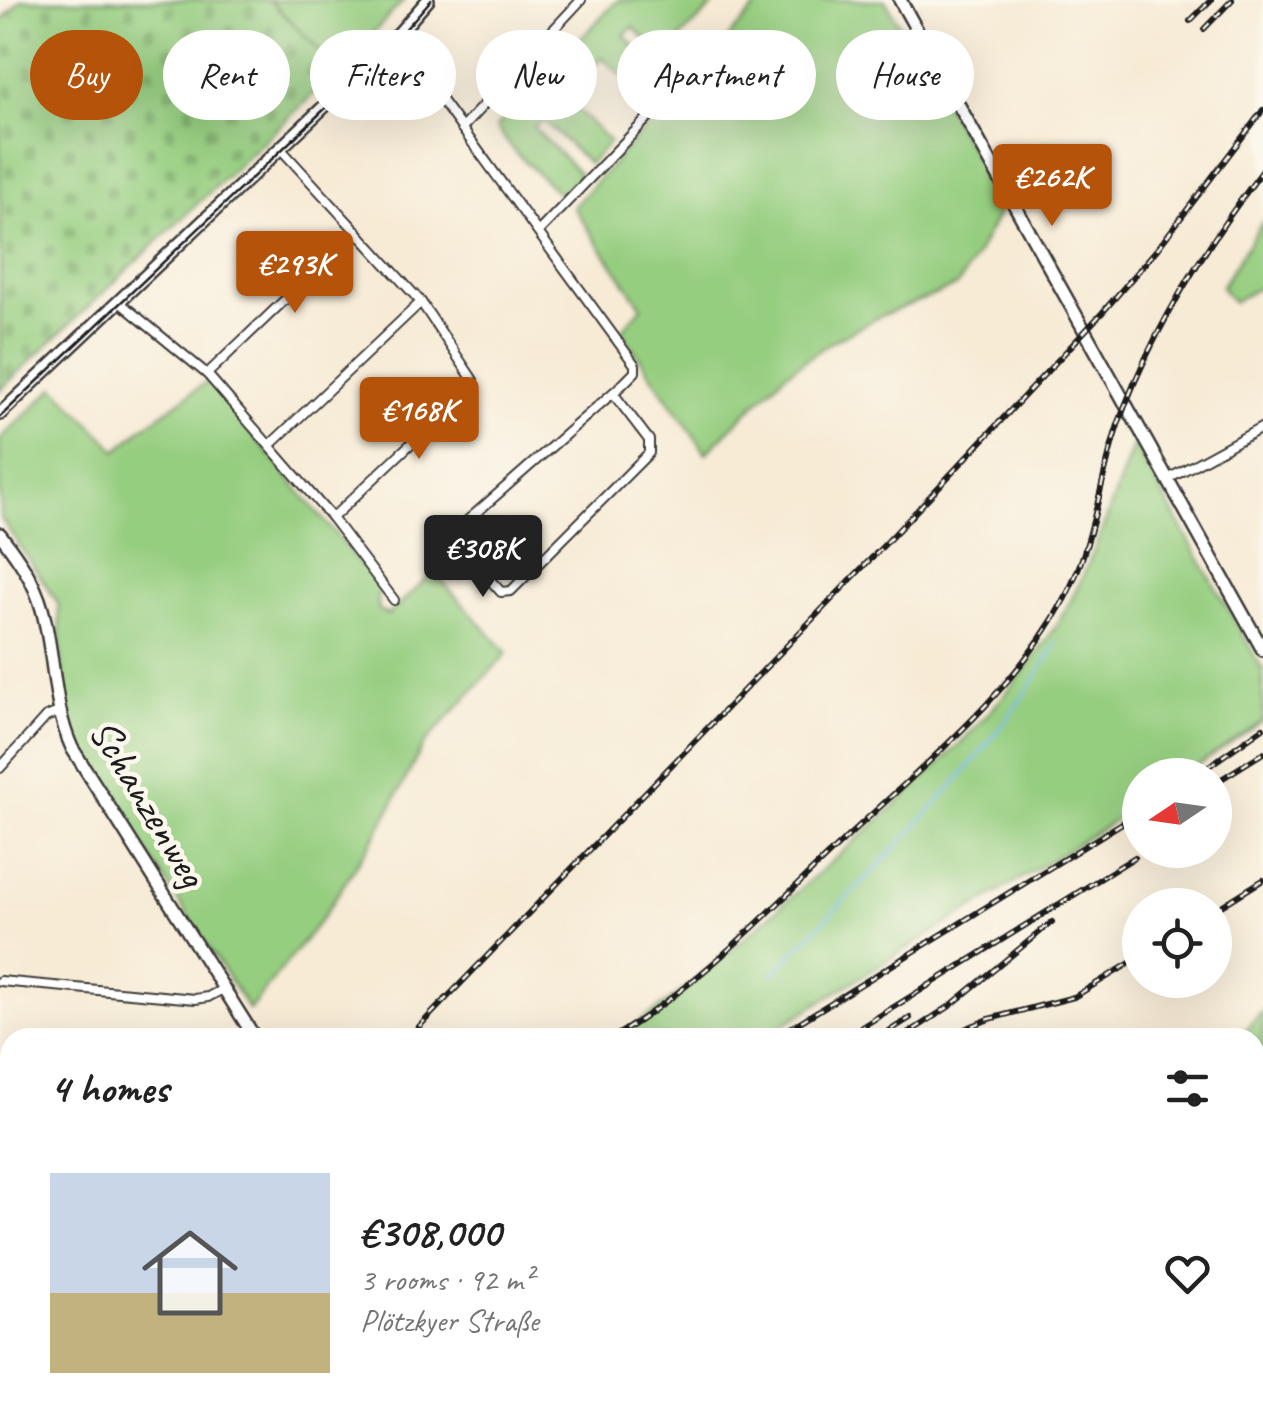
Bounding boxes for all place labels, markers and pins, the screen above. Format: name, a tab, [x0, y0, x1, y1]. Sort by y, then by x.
pin: €262K	[982, 144, 1122, 229]
pin: €293K	[225, 231, 365, 316]
pin: €168K	[349, 377, 489, 462]
pin: €308K	[413, 515, 553, 600]

